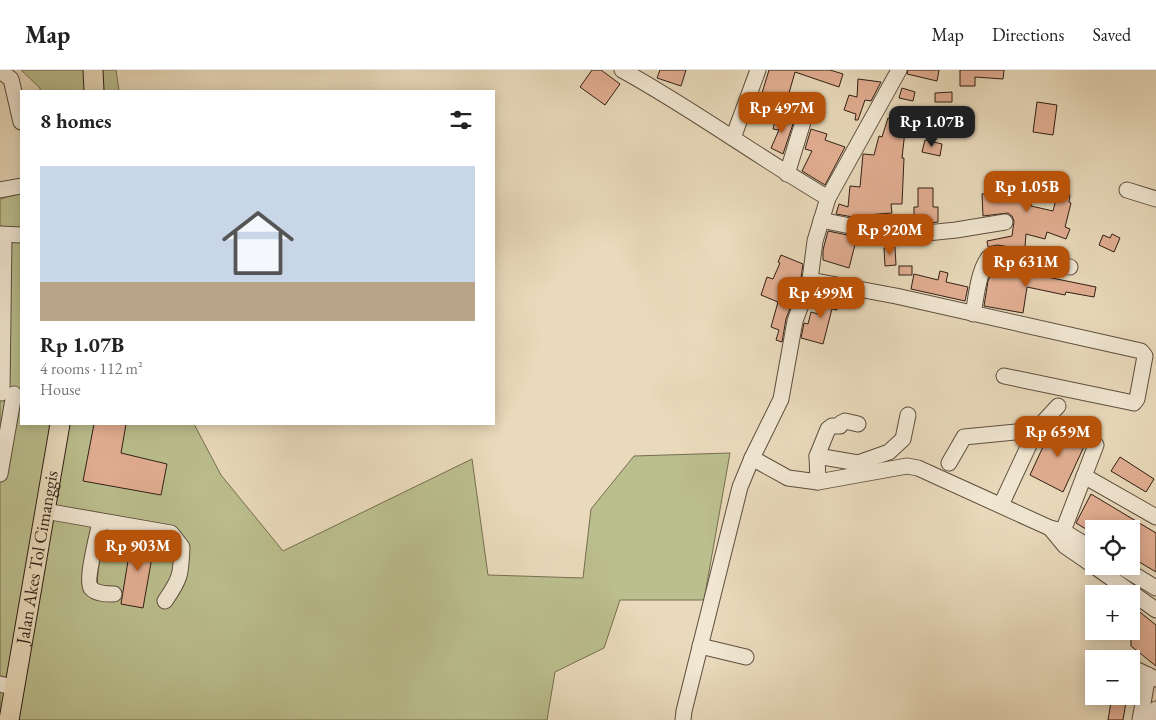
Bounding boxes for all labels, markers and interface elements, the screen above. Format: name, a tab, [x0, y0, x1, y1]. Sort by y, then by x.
text: Map	[25, 19, 70, 50]
text: Map	[932, 23, 964, 46]
text: Directions	[992, 23, 1064, 46]
text: Saved	[1092, 23, 1131, 46]
pin: Rp 497M	[736, 92, 828, 134]
text: Rp 497M	[750, 97, 814, 118]
icon: filters	[447, 106, 475, 134]
pin: Rp 1.07B	[880, 106, 984, 148]
text: 8 homes	[40, 107, 112, 134]
text: Rp 1.07B	[900, 111, 964, 132]
pin: Rp 1.05B	[975, 170, 1079, 213]
text: Rp 1.05B	[995, 176, 1059, 197]
icon: home	[213, 198, 303, 288]
pin: Rp 920M	[844, 214, 936, 256]
text: Rp 920M	[858, 219, 922, 240]
pin: Rp 631M	[980, 246, 1072, 288]
text: Rp 631M	[994, 251, 1058, 272]
pin: Rp 499M	[775, 276, 867, 319]
text: Rp 499M	[789, 282, 853, 303]
text: Rp 1.07B	[40, 331, 124, 358]
text: 4 rooms · 112 m²	[40, 358, 143, 379]
text: House	[40, 379, 81, 400]
pin: Rp 659M	[1012, 416, 1104, 458]
text: Rp 659M	[1026, 421, 1090, 442]
street label: Jalan Akes Tol Cimanggis	[10, 468, 63, 648]
map controls	[1085, 520, 1140, 705]
button: locate	[1085, 520, 1140, 575]
pin: Rp 903M	[92, 530, 184, 572]
text: Rp 903M	[106, 535, 170, 556]
button: +	[1085, 585, 1140, 640]
button: −	[1085, 650, 1140, 705]

